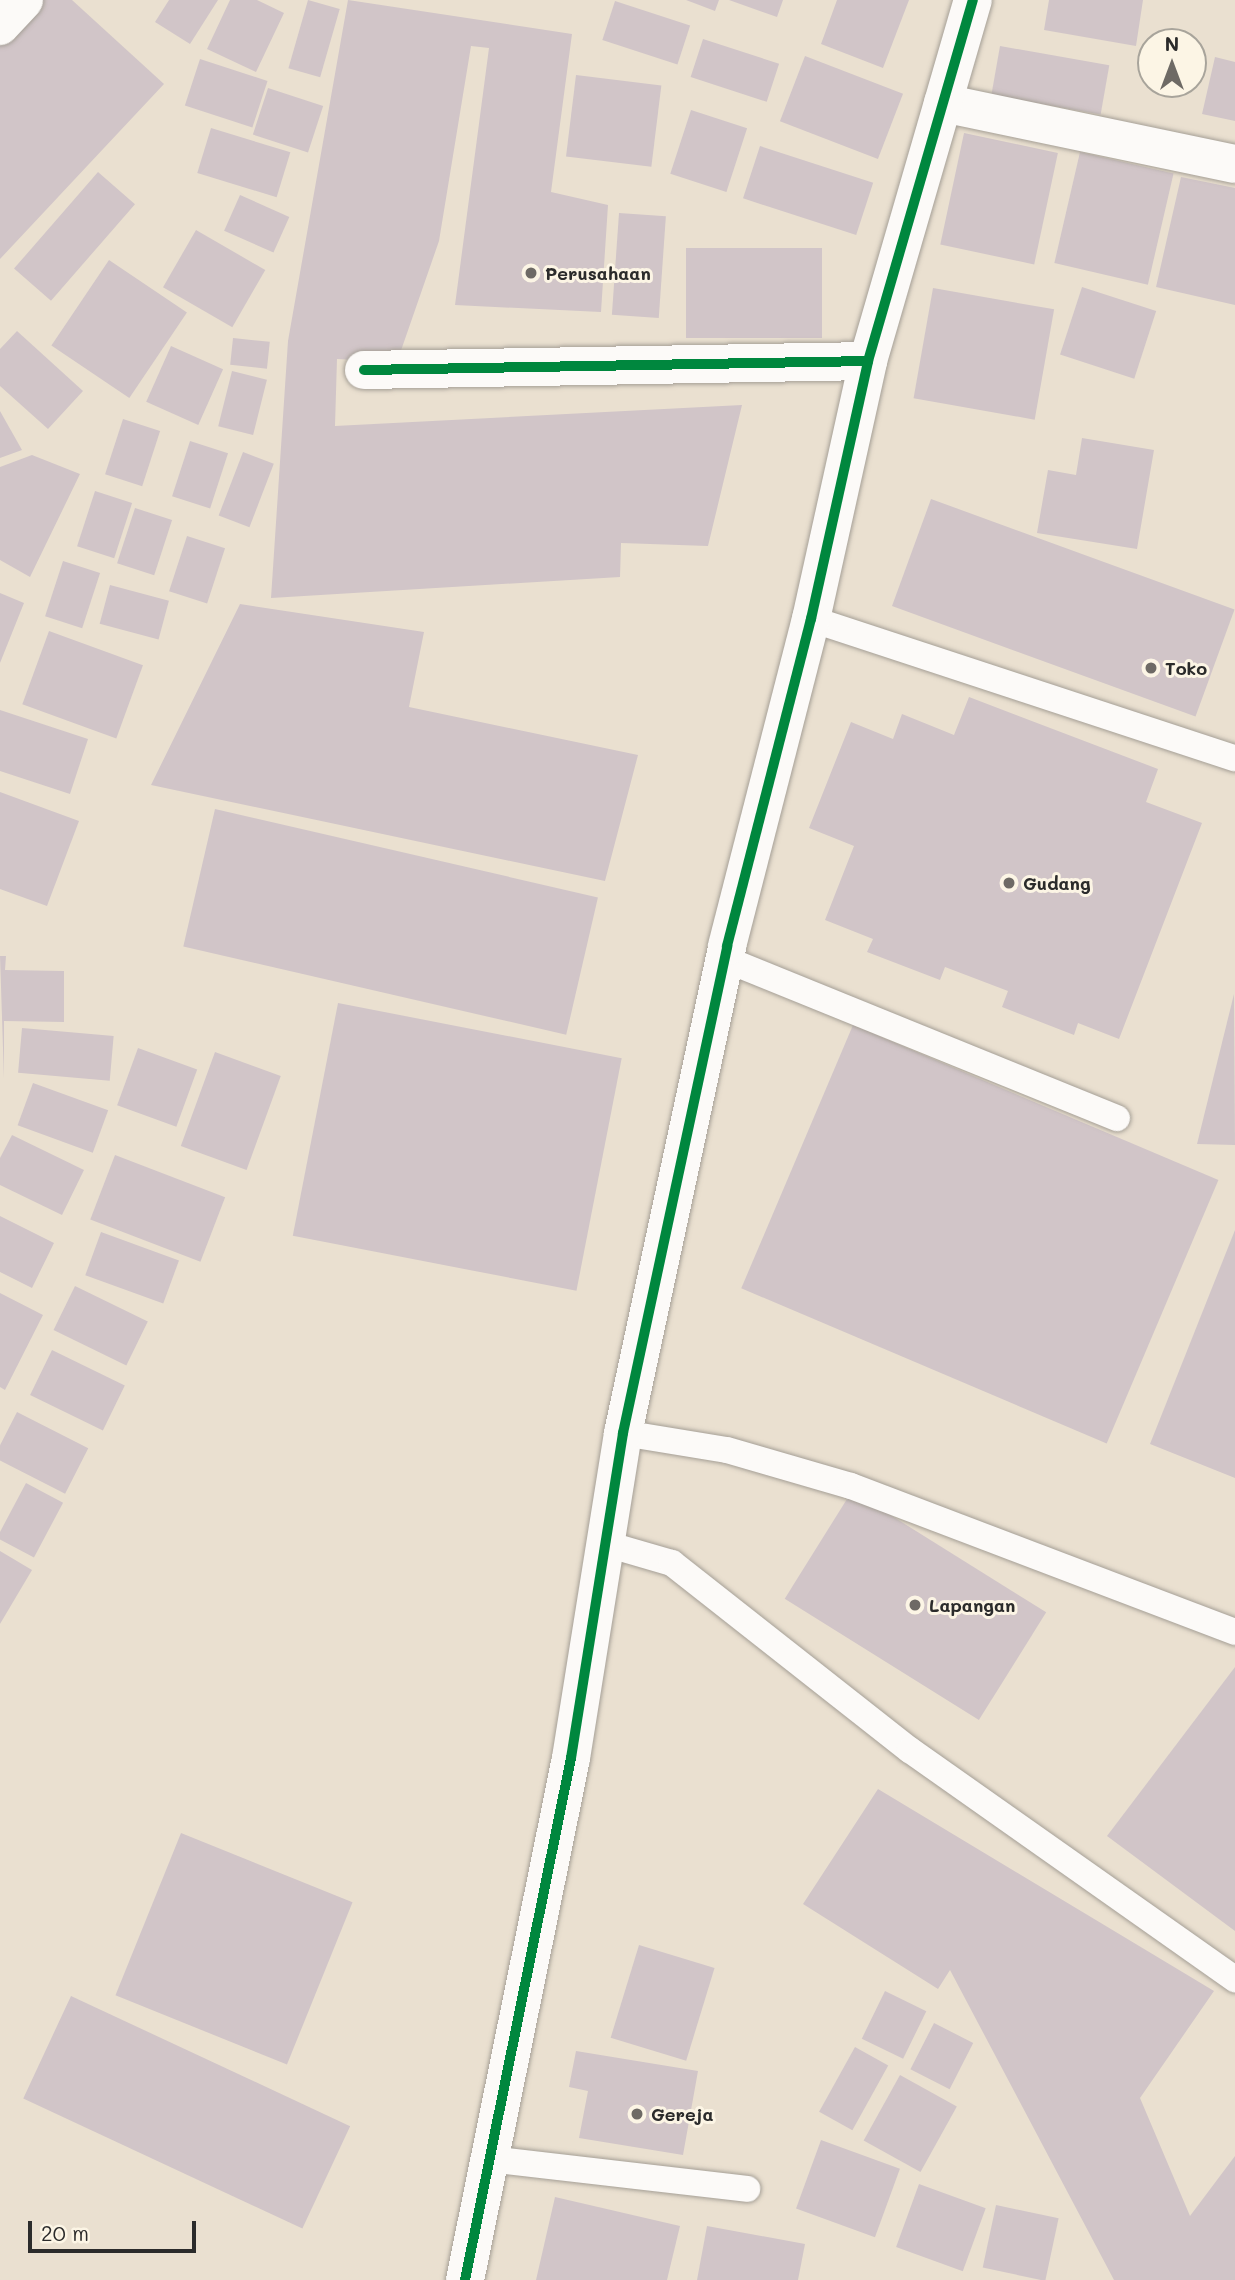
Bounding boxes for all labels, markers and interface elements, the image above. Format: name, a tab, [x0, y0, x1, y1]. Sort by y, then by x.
north arrow	[1137, 28, 1207, 98]
text: N	[1165, 31, 1179, 56]
place label: Perusahaan	[545, 262, 651, 284]
marker: Perusahaan	[523, 265, 539, 281]
place label: Toko	[1165, 657, 1207, 679]
marker: Toko	[1143, 660, 1159, 676]
place label: Gudang	[1023, 872, 1091, 894]
marker: Gudang	[1001, 875, 1017, 891]
place label: Lapangan	[929, 1594, 1015, 1616]
marker: Lapangan	[907, 1597, 923, 1613]
place label: Gereja	[651, 2103, 713, 2125]
marker: Gereja	[629, 2106, 645, 2122]
scale bar	[32, 2206, 200, 2250]
text: 20 m	[41, 2219, 89, 2246]

